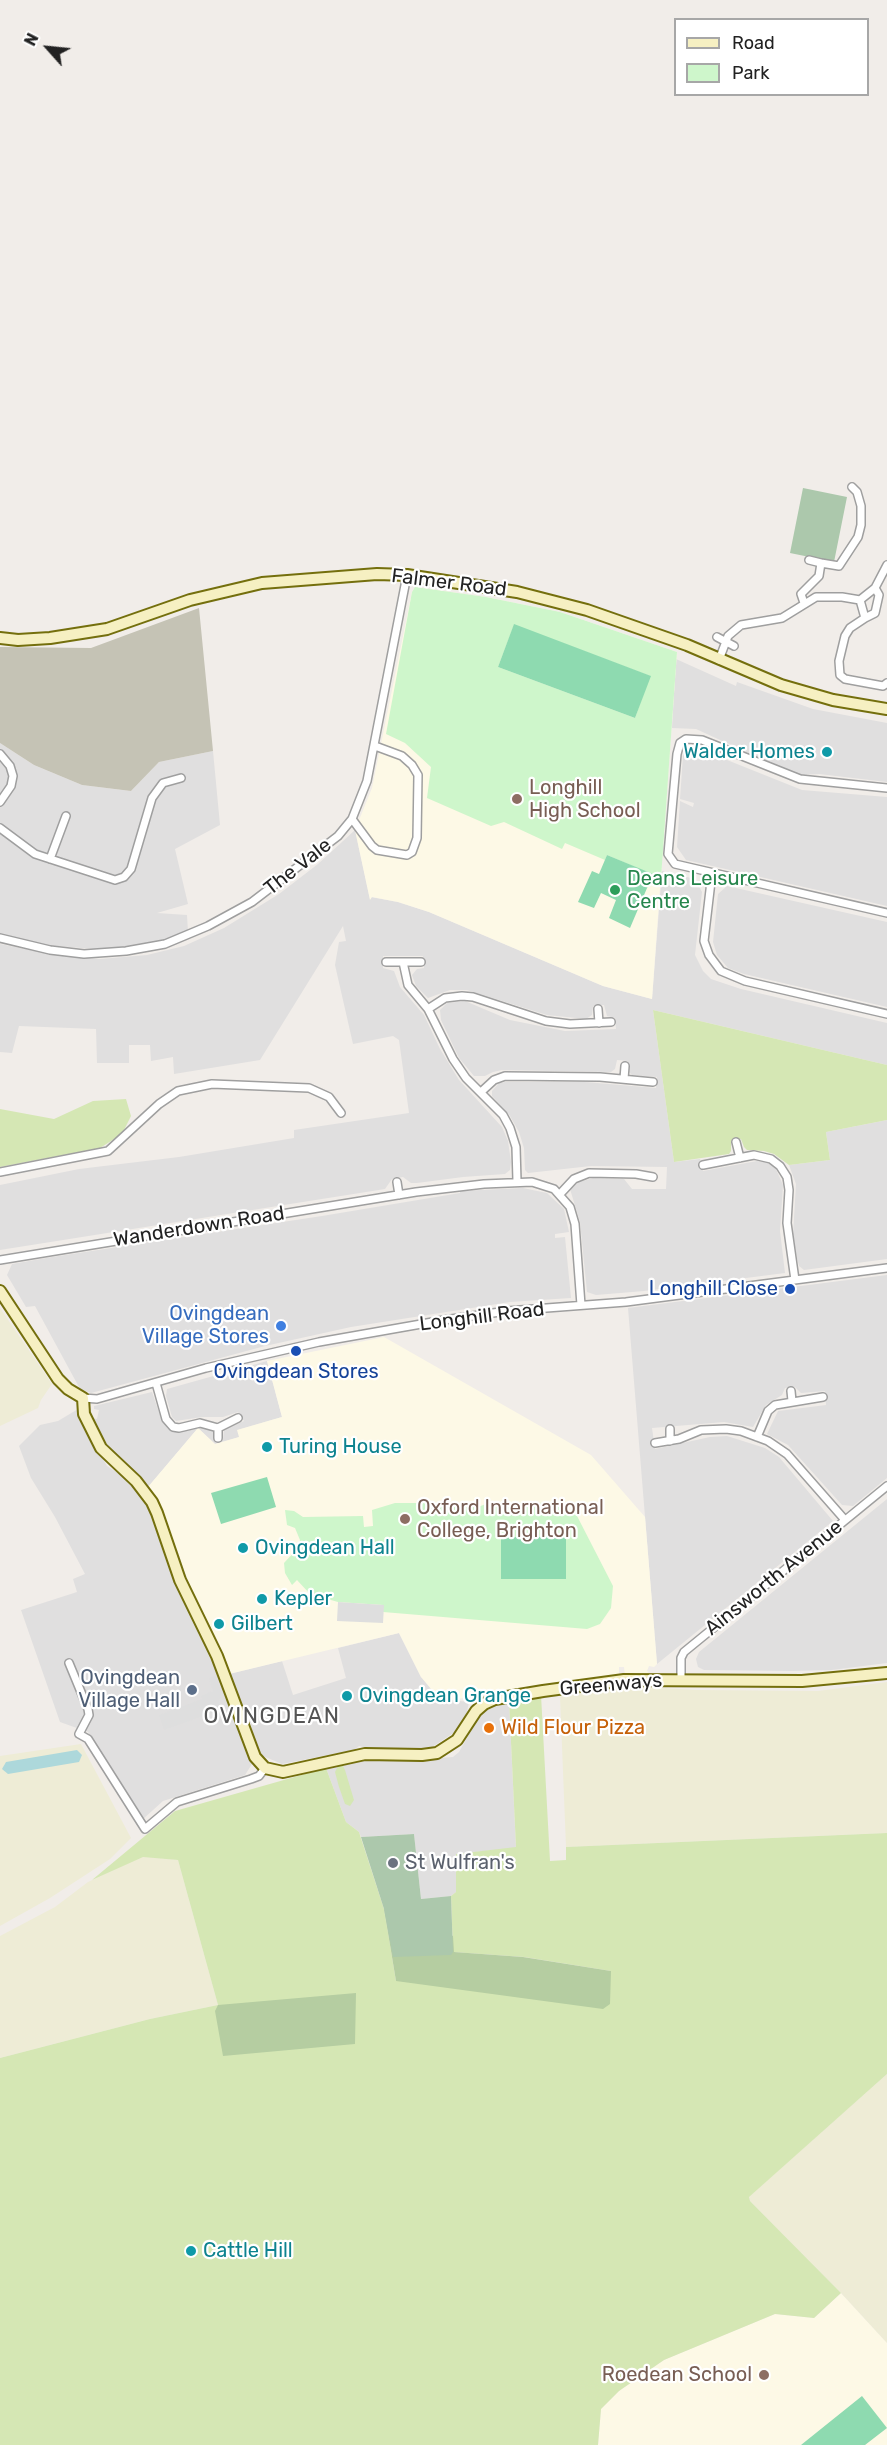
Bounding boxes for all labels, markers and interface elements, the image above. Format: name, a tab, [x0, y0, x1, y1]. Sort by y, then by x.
north arrow	[18, 18, 78, 78]
legend	[674, 18, 869, 96]
text: N	[20, 30, 43, 49]
text: Road	[732, 32, 775, 54]
text: Park	[732, 62, 769, 84]
street label: Falmer Road	[390, 564, 508, 602]
place label: Walder Homes	[683, 740, 815, 764]
marker: Walder Homes	[820, 745, 834, 759]
place label: Longhill High School	[529, 776, 641, 823]
marker: Longhill High School	[510, 792, 524, 806]
street label: The Vale	[260, 833, 336, 901]
place label: Deans Leisure Centre	[627, 867, 758, 914]
marker: Deans Leisure Centre	[608, 883, 622, 897]
street label: Wanderdown Road	[112, 1202, 286, 1252]
place label: Longhill Close	[649, 1277, 778, 1301]
marker: Longhill Close	[783, 1282, 797, 1296]
street label: Longhill Road	[418, 1297, 546, 1337]
place label: Ovingdean Village Stores	[142, 1302, 269, 1349]
marker: Ovingdean Village Stores	[274, 1319, 288, 1333]
marker: Ovingdean Stores	[289, 1344, 303, 1358]
place label: Ovingdean Stores	[213, 1360, 379, 1384]
place label: Turing House	[279, 1435, 402, 1459]
marker: Turing House	[260, 1440, 274, 1454]
place label: Oxford International College, Brighton	[417, 1496, 604, 1543]
marker: Oxford International College, Brighton	[398, 1512, 412, 1526]
street label: Ainsworth Avenue	[700, 1515, 848, 1641]
place label: Ovingdean Hall	[255, 1536, 395, 1560]
marker: Ovingdean Hall	[236, 1541, 250, 1555]
place label: Kepler	[274, 1587, 332, 1611]
marker: Kepler	[255, 1592, 269, 1606]
place label: Gilbert	[231, 1612, 293, 1636]
marker: Gilbert	[212, 1617, 226, 1631]
place label: Ovingdean Village Hall	[78, 1666, 180, 1713]
street label: Greenways	[559, 1669, 663, 1701]
marker: Ovingdean Village Hall	[185, 1683, 199, 1697]
place label: Ovingdean Grange	[359, 1684, 531, 1708]
marker: Ovingdean Grange	[340, 1689, 354, 1703]
district label: OVINGDEAN	[203, 1704, 341, 1730]
place label: Wild Flour Pizza	[501, 1716, 645, 1740]
marker: Wild Flour Pizza	[482, 1721, 496, 1735]
place label: St Wulfran's	[405, 1851, 515, 1875]
marker: St Wulfran's	[386, 1856, 400, 1870]
place label: Cattle Hill	[203, 2239, 293, 2263]
marker: Cattle Hill	[184, 2244, 198, 2258]
place label: Roedean School	[602, 2363, 752, 2387]
marker: Roedean School	[757, 2368, 771, 2382]

